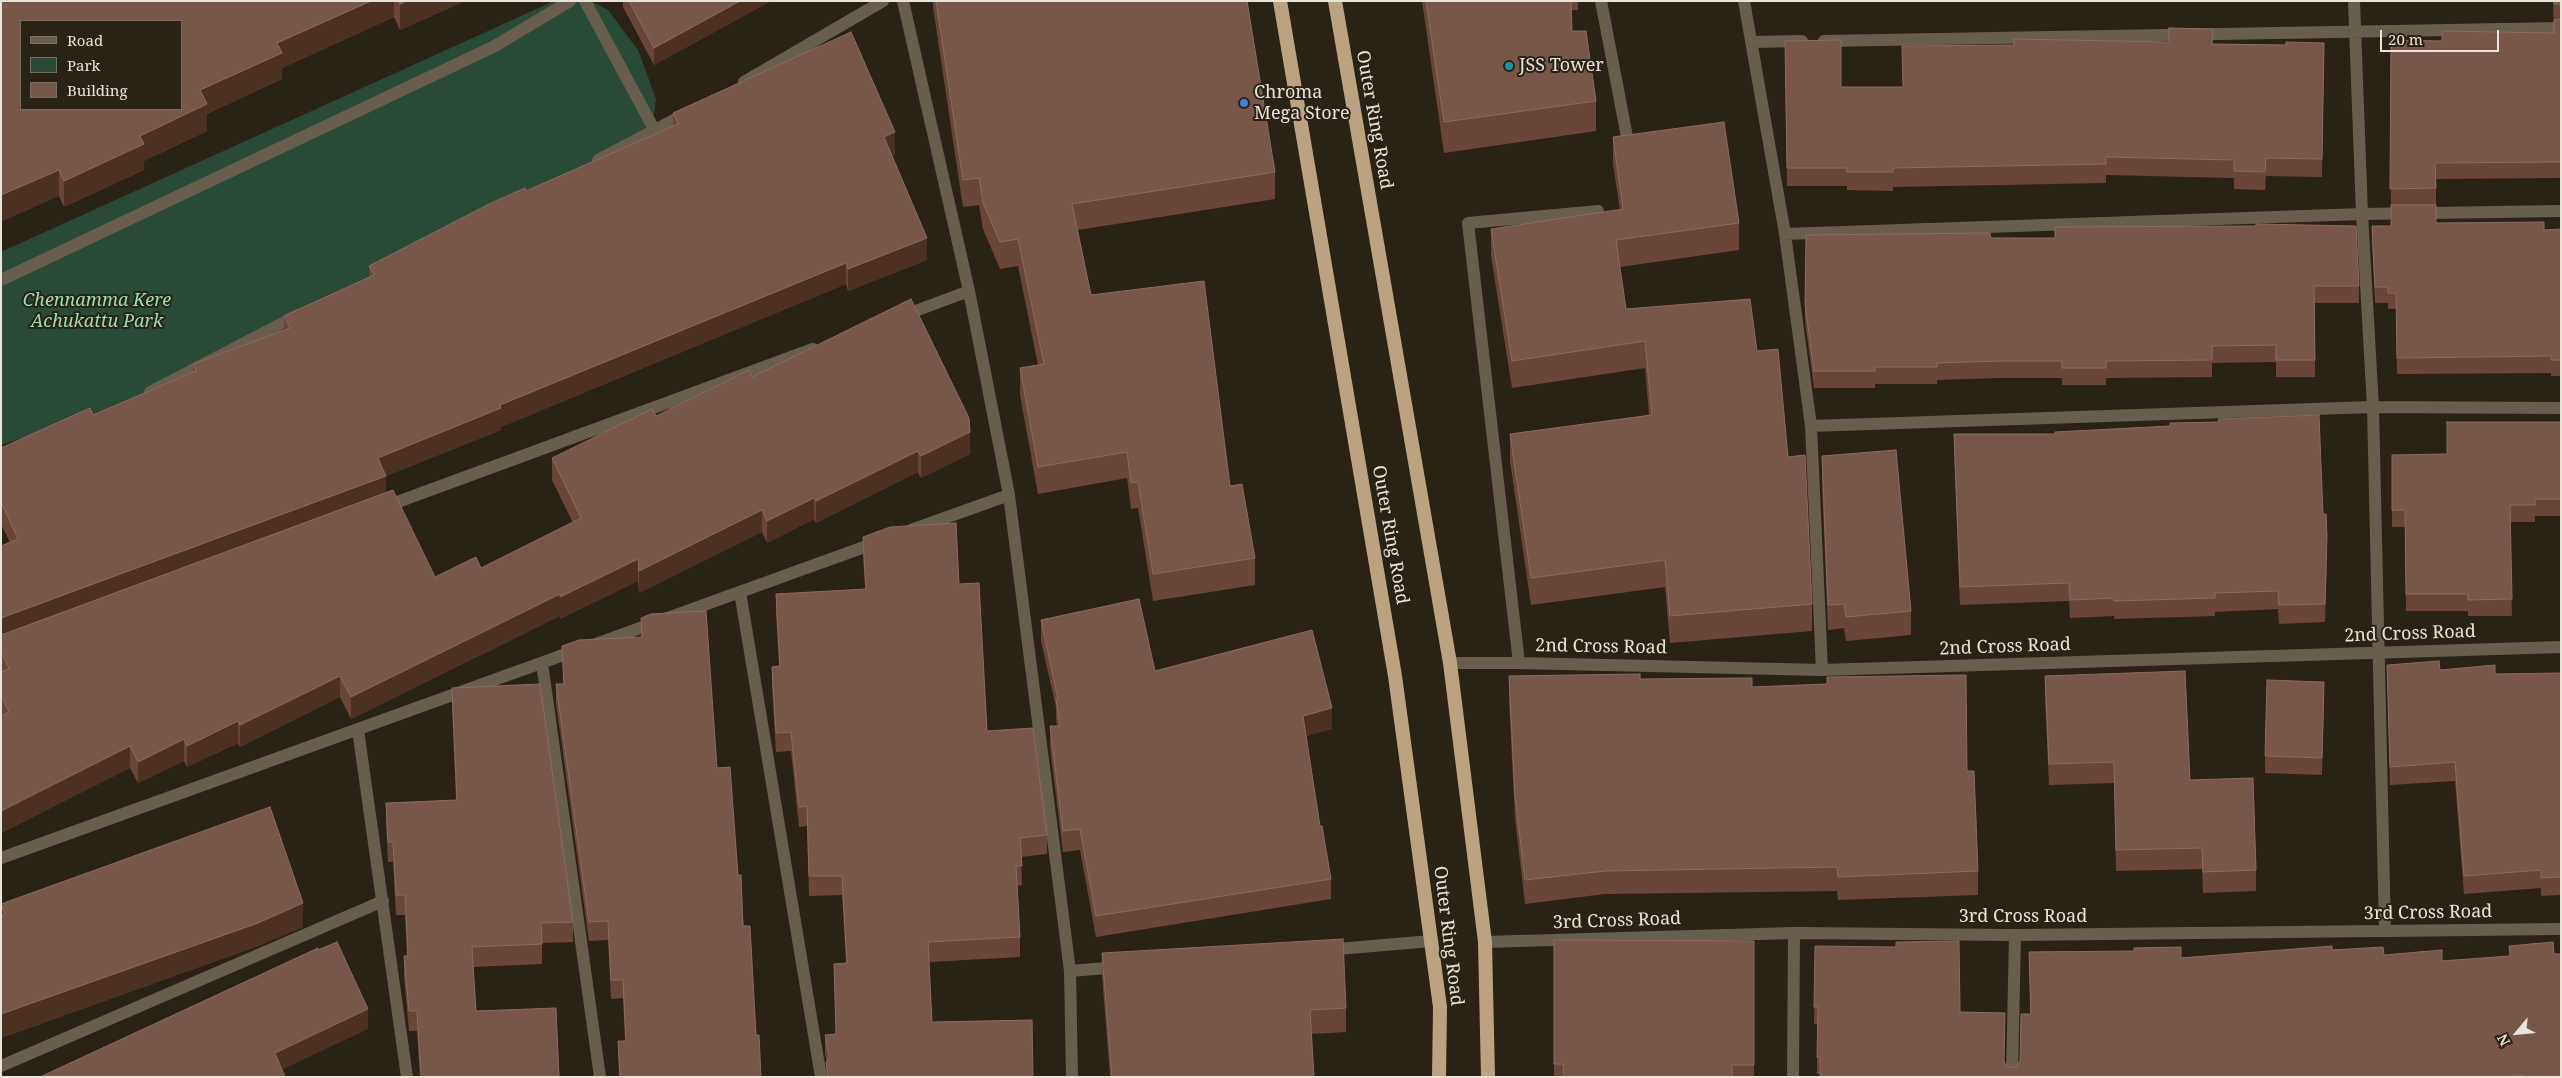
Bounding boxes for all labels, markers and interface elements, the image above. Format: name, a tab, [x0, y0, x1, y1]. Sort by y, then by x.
legend	[20, 20, 182, 110]
scale bar	[2382, 20, 2501, 52]
text: 20 m	[2388, 29, 2423, 49]
text: Road	[67, 30, 103, 50]
street label: Outer Ring Road	[1351, 49, 1397, 191]
text: Park	[67, 55, 100, 75]
place label: JSS Tower	[1519, 55, 1604, 77]
marker: JSS Tower	[1503, 60, 1515, 72]
text: Building	[67, 80, 128, 100]
place label: Chroma Mega Store	[1254, 82, 1350, 125]
marker: Chroma Mega Store	[1238, 97, 1250, 109]
park label: Chennamma Kere Achukattu Park	[23, 290, 171, 332]
street label: Outer Ring Road	[1367, 464, 1413, 606]
street label: 2nd Cross Road	[2344, 621, 2476, 647]
street label: 2nd Cross Road	[1939, 634, 2071, 660]
street label: 2nd Cross Road	[1535, 635, 1667, 659]
street label: Outer Ring Road	[1429, 865, 1467, 1007]
street label: 3rd Cross Road	[2364, 901, 2492, 925]
street label: 3rd Cross Road	[1959, 906, 2087, 928]
street label: 3rd Cross Road	[1552, 908, 1682, 934]
north arrow	[2492, 1008, 2542, 1058]
text: N	[2492, 1031, 2514, 1050]

